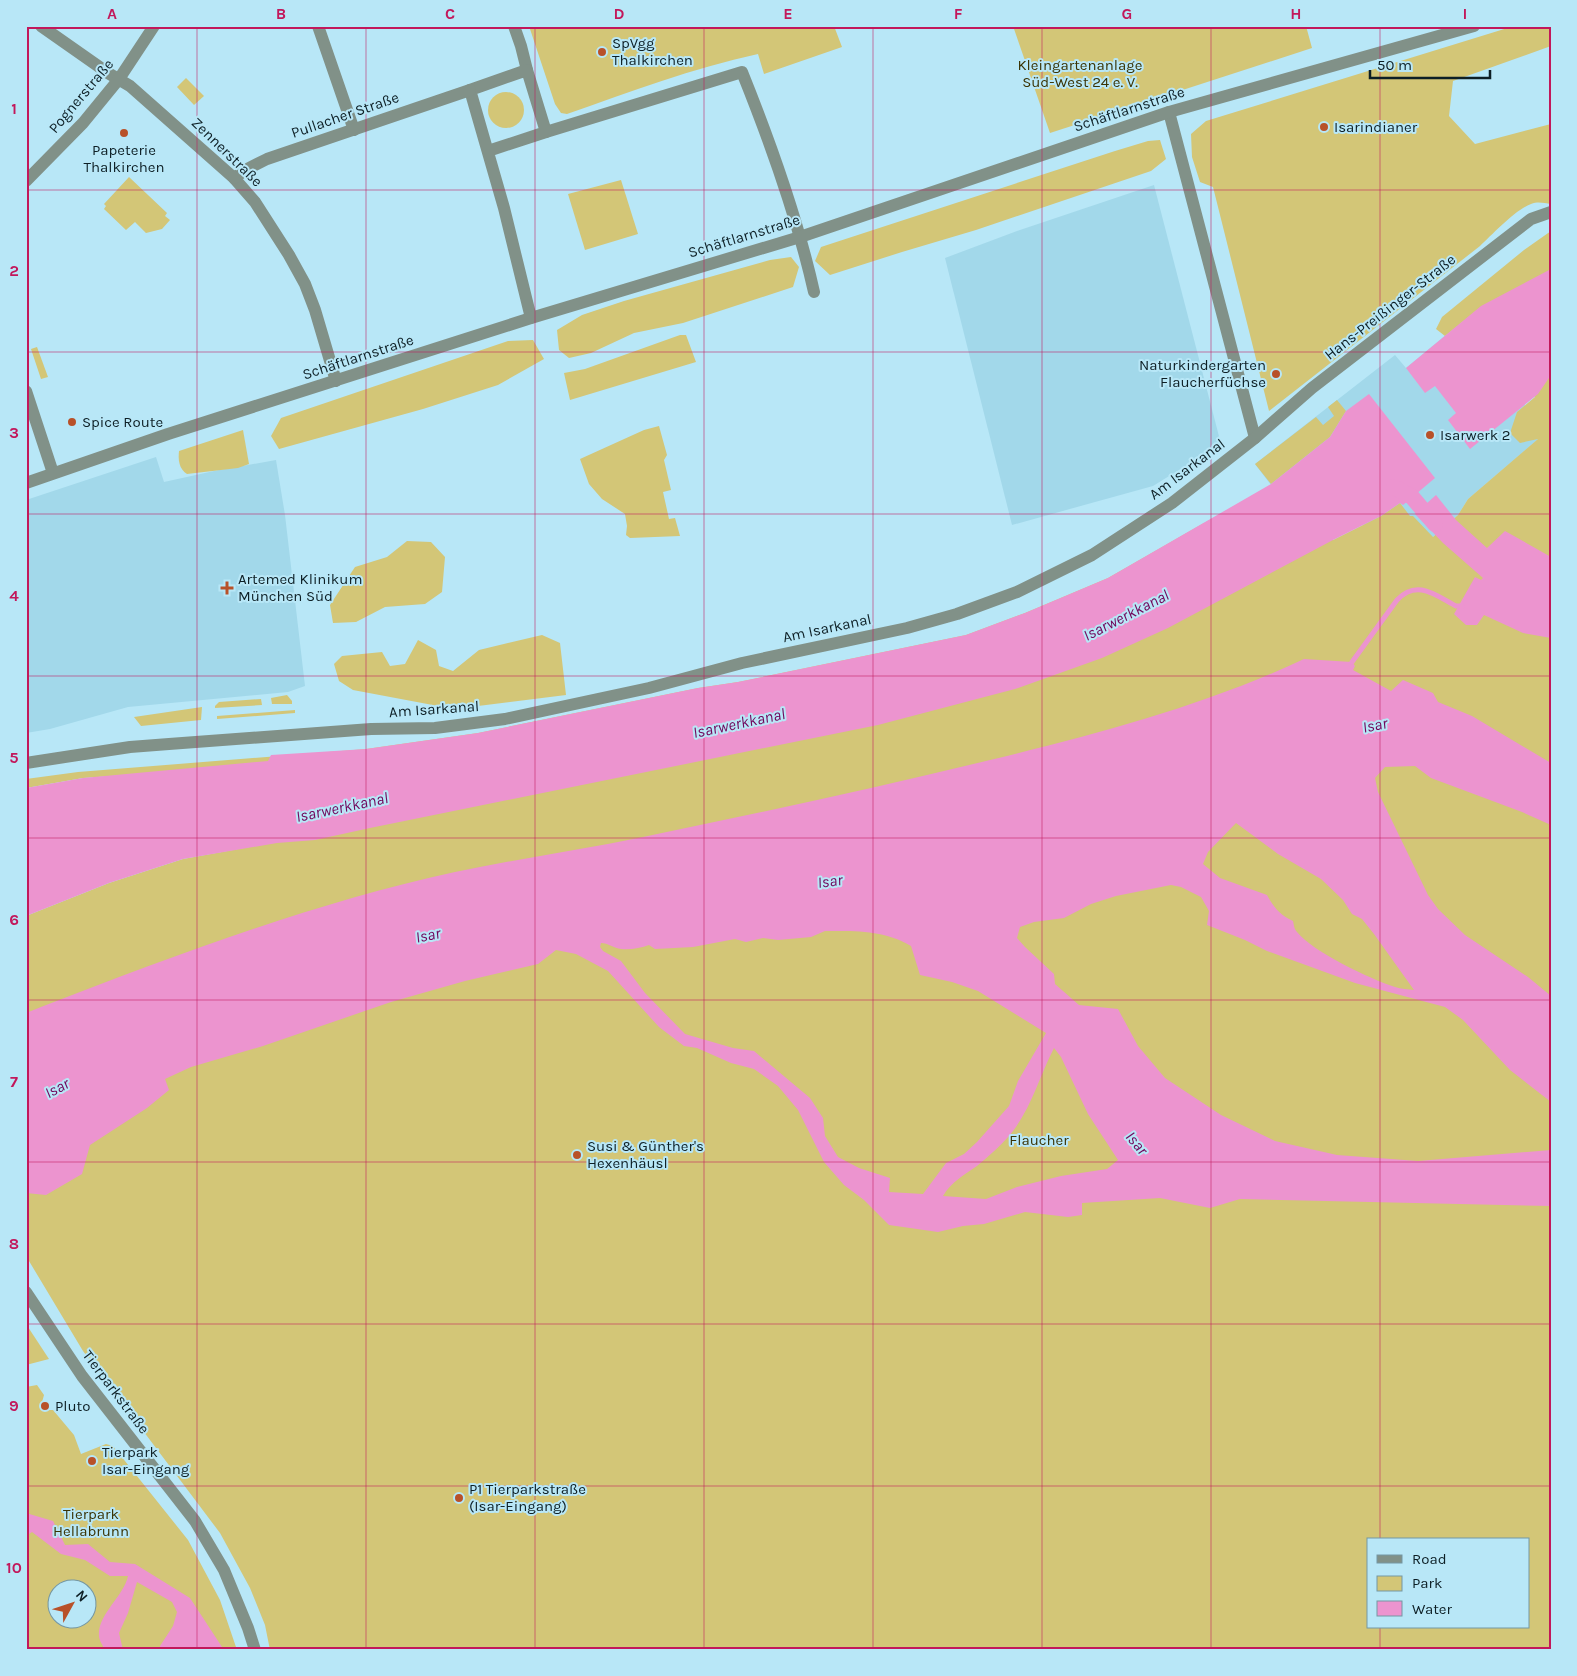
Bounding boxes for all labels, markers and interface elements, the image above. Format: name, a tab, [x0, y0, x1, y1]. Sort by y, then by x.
text: A	[107, 4, 117, 23]
text: B	[276, 4, 286, 23]
text: C	[445, 4, 455, 23]
text: D	[614, 4, 625, 23]
text: E	[783, 4, 793, 23]
text: F	[954, 4, 963, 23]
text: G	[1122, 4, 1132, 23]
text: H	[1290, 4, 1302, 23]
text: I	[1463, 4, 1467, 23]
place label: SpVgg Thalkirchen	[612, 34, 693, 69]
marker: SpVgg Thalkirchen	[596, 46, 608, 58]
scale bar	[1370, 48, 1490, 80]
street label: Pognerstraße	[45, 55, 117, 137]
park label: Kleingartenanlage Süd-West 24 e. V.	[1017, 56, 1143, 91]
text: 50 m	[1377, 56, 1412, 74]
street label: Schäftlarnstraße	[1071, 83, 1187, 135]
street label: Pullacher Straße	[289, 88, 401, 142]
text: 1	[11, 99, 17, 118]
street label: Zennerstraße	[188, 114, 266, 190]
place label: Isarindianer	[1334, 118, 1418, 136]
marker: Isarindianer	[1318, 121, 1330, 133]
marker: Papeterie Thalkirchen	[118, 127, 130, 139]
place label: Papeterie Thalkirchen	[84, 141, 164, 176]
street label: Schäftlarnstraße	[686, 210, 802, 262]
street label: Hans-Preißinger-Straße	[1321, 250, 1459, 364]
text: 2	[9, 261, 19, 280]
street label: Schäftlarnstraße	[300, 331, 416, 383]
place label: Naturkindergarten Flaucherfüchse	[1139, 356, 1266, 391]
marker: Naturkindergarten Flaucherfüchse	[1270, 368, 1282, 380]
place label: Spice Route	[82, 413, 163, 431]
marker: Spice Route	[66, 416, 78, 428]
text: 3	[9, 423, 19, 442]
place label: Isarwerk 2	[1440, 426, 1510, 444]
marker: Isarwerk 2	[1424, 429, 1436, 441]
street label: Am Isarkanal	[1146, 435, 1228, 503]
place label: Artemed Klinikum München Süd	[238, 570, 362, 605]
marker: Artemed Klinikum München Süd	[220, 581, 234, 595]
water label: Isarwerkkanal	[1080, 585, 1172, 645]
text: 4	[9, 586, 19, 605]
street label: Am Isarkanal	[781, 610, 873, 646]
street label: Am Isarkanal	[388, 697, 480, 721]
water label: Isarwerkkanal	[691, 704, 787, 742]
water label: Isar	[1361, 713, 1390, 737]
text: 5	[9, 748, 19, 767]
water label: Isarwerkkanal	[294, 788, 390, 826]
water label: Isar	[816, 870, 844, 892]
text: 6	[9, 910, 19, 929]
water label: Isar	[414, 923, 443, 947]
text: 7	[10, 1072, 18, 1091]
water label: Isar	[41, 1073, 73, 1102]
water label: Isar	[1122, 1127, 1153, 1159]
park label: Flaucher	[1009, 1131, 1069, 1149]
place label: Susi & Günther's Hexenhäusl	[587, 1137, 704, 1172]
marker: Susi & Günther's Hexenhäusl	[571, 1149, 583, 1161]
text: 8	[9, 1234, 19, 1253]
street label: Tierparkstraße	[79, 1347, 153, 1437]
text: 9	[9, 1396, 19, 1415]
place label: Pluto	[55, 1397, 90, 1415]
marker: Pluto	[39, 1400, 51, 1412]
place label: Tierpark Isar-Eingang	[102, 1443, 190, 1478]
marker: Tierpark Isar-Eingang	[86, 1455, 98, 1467]
place label: P1 Tierparkstraße (Isar-Eingang)	[469, 1480, 586, 1515]
marker: P1 Tierparkstraße (Isar-Eingang)	[453, 1492, 465, 1504]
park label: Tierpark Hellabrunn	[53, 1505, 129, 1540]
legend	[1367, 1538, 1530, 1628]
text: Road	[1412, 1550, 1447, 1568]
text: 10	[6, 1558, 22, 1577]
text: Park	[1412, 1574, 1442, 1592]
north arrow	[48, 1578, 98, 1628]
text: N	[72, 1587, 91, 1605]
text: Water	[1412, 1600, 1453, 1618]

